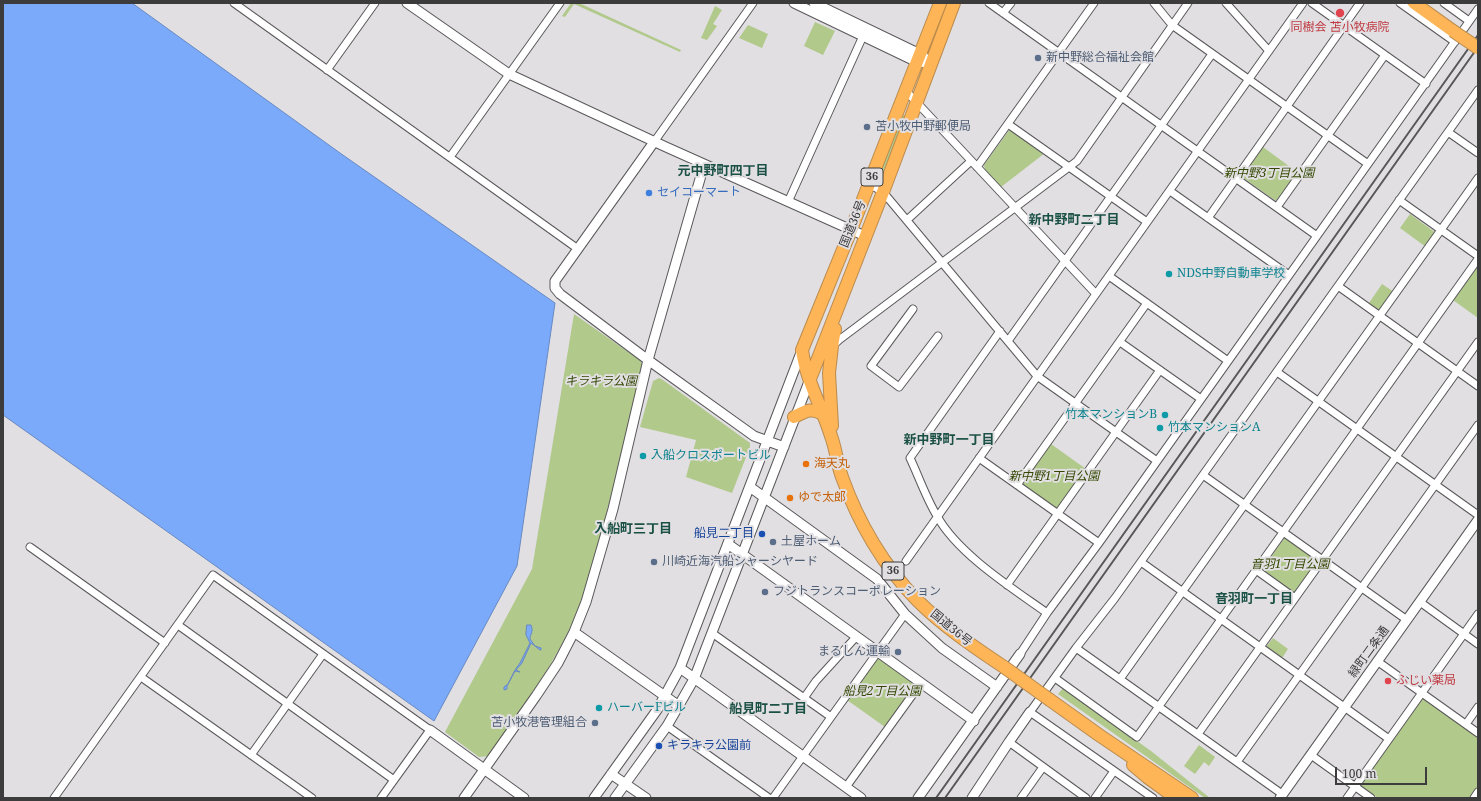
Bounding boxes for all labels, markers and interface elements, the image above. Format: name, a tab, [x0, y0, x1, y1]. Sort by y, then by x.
marker: 同樹会 苫小牧病院	[1334, 7, 1346, 19]
place label: 同樹会 苫小牧病院	[1290, 21, 1390, 35]
place label: 新中野総合福祉会館	[1046, 51, 1154, 65]
marker: 新中野総合福祉会館	[1033, 53, 1043, 63]
place label: 苫小牧中野郵便局	[875, 120, 971, 134]
marker: 苫小牧中野郵便局	[862, 122, 872, 132]
district label: 元中野町四丁目	[678, 163, 768, 179]
park label: 新中野3丁目公園	[1224, 167, 1314, 181]
road number: 36	[861, 168, 883, 186]
place label: セイコーマート	[657, 186, 741, 200]
marker: セイコーマート	[644, 188, 654, 198]
street label: 国道36号	[837, 198, 869, 250]
district label: 新中野町二丁目	[1029, 212, 1119, 228]
place label: NDS中野自動車学校	[1177, 267, 1285, 281]
marker: NDS中野自動車学校	[1164, 269, 1174, 279]
park label: キラキラ公園	[565, 375, 637, 389]
place label: 竹本マンションB	[1065, 408, 1157, 422]
marker: 竹本マンションB	[1160, 410, 1170, 420]
place label: 竹本マンションA	[1168, 421, 1260, 435]
marker: 竹本マンションA	[1155, 423, 1165, 433]
district label: 新中野町一丁目	[904, 432, 994, 448]
place label: 入船クロスポートビル	[651, 449, 771, 463]
marker: 入船クロスポートビル	[638, 451, 648, 461]
place label: 海天丸	[814, 457, 850, 471]
marker: 海天丸	[801, 459, 811, 469]
park label: 新中野1丁目公園	[1009, 470, 1099, 484]
place label: ゆで太郎	[798, 491, 846, 505]
marker: ゆで太郎	[785, 493, 795, 503]
district label: 入船町三丁目	[594, 521, 672, 537]
place label: 船見二丁目	[694, 527, 754, 541]
marker: 船見二丁目	[757, 529, 767, 539]
place label: 土屋ホーム	[781, 535, 841, 549]
marker: 土屋ホーム	[768, 537, 778, 547]
place label: 川崎近海汽船シャーシヤード	[662, 555, 818, 569]
marker: 川崎近海汽船シャーシヤード	[649, 557, 659, 567]
park label: 音羽1丁目公園	[1251, 558, 1329, 572]
road number: 36	[882, 562, 904, 580]
place label: フジトランスコーポレーション	[773, 585, 941, 599]
marker: フジトランスコーポレーション	[760, 587, 770, 597]
district label: 音羽町一丁目	[1215, 591, 1293, 607]
street label: 国道36号	[927, 607, 975, 649]
street label: 緑町二条通	[1346, 623, 1392, 681]
place label: まるしん運輸	[818, 645, 890, 659]
marker: まるしん運輸	[893, 647, 903, 657]
place label: ふじい薬局	[1396, 674, 1456, 688]
marker: ふじい薬局	[1383, 676, 1393, 686]
park label: 船見2丁目公園	[843, 685, 921, 699]
place label: ハーバーFビル	[607, 701, 686, 715]
district label: 船見町二丁目	[729, 701, 807, 717]
marker: ハーバーFビル	[594, 703, 604, 713]
place label: 苫小牧港管理組合	[491, 716, 587, 730]
marker: 苫小牧港管理組合	[590, 718, 600, 728]
place label: キラキラ公園前	[667, 739, 751, 753]
marker: キラキラ公園前	[654, 741, 664, 751]
scale bar	[1337, 759, 1429, 785]
text: 100 m	[1342, 765, 1377, 782]

